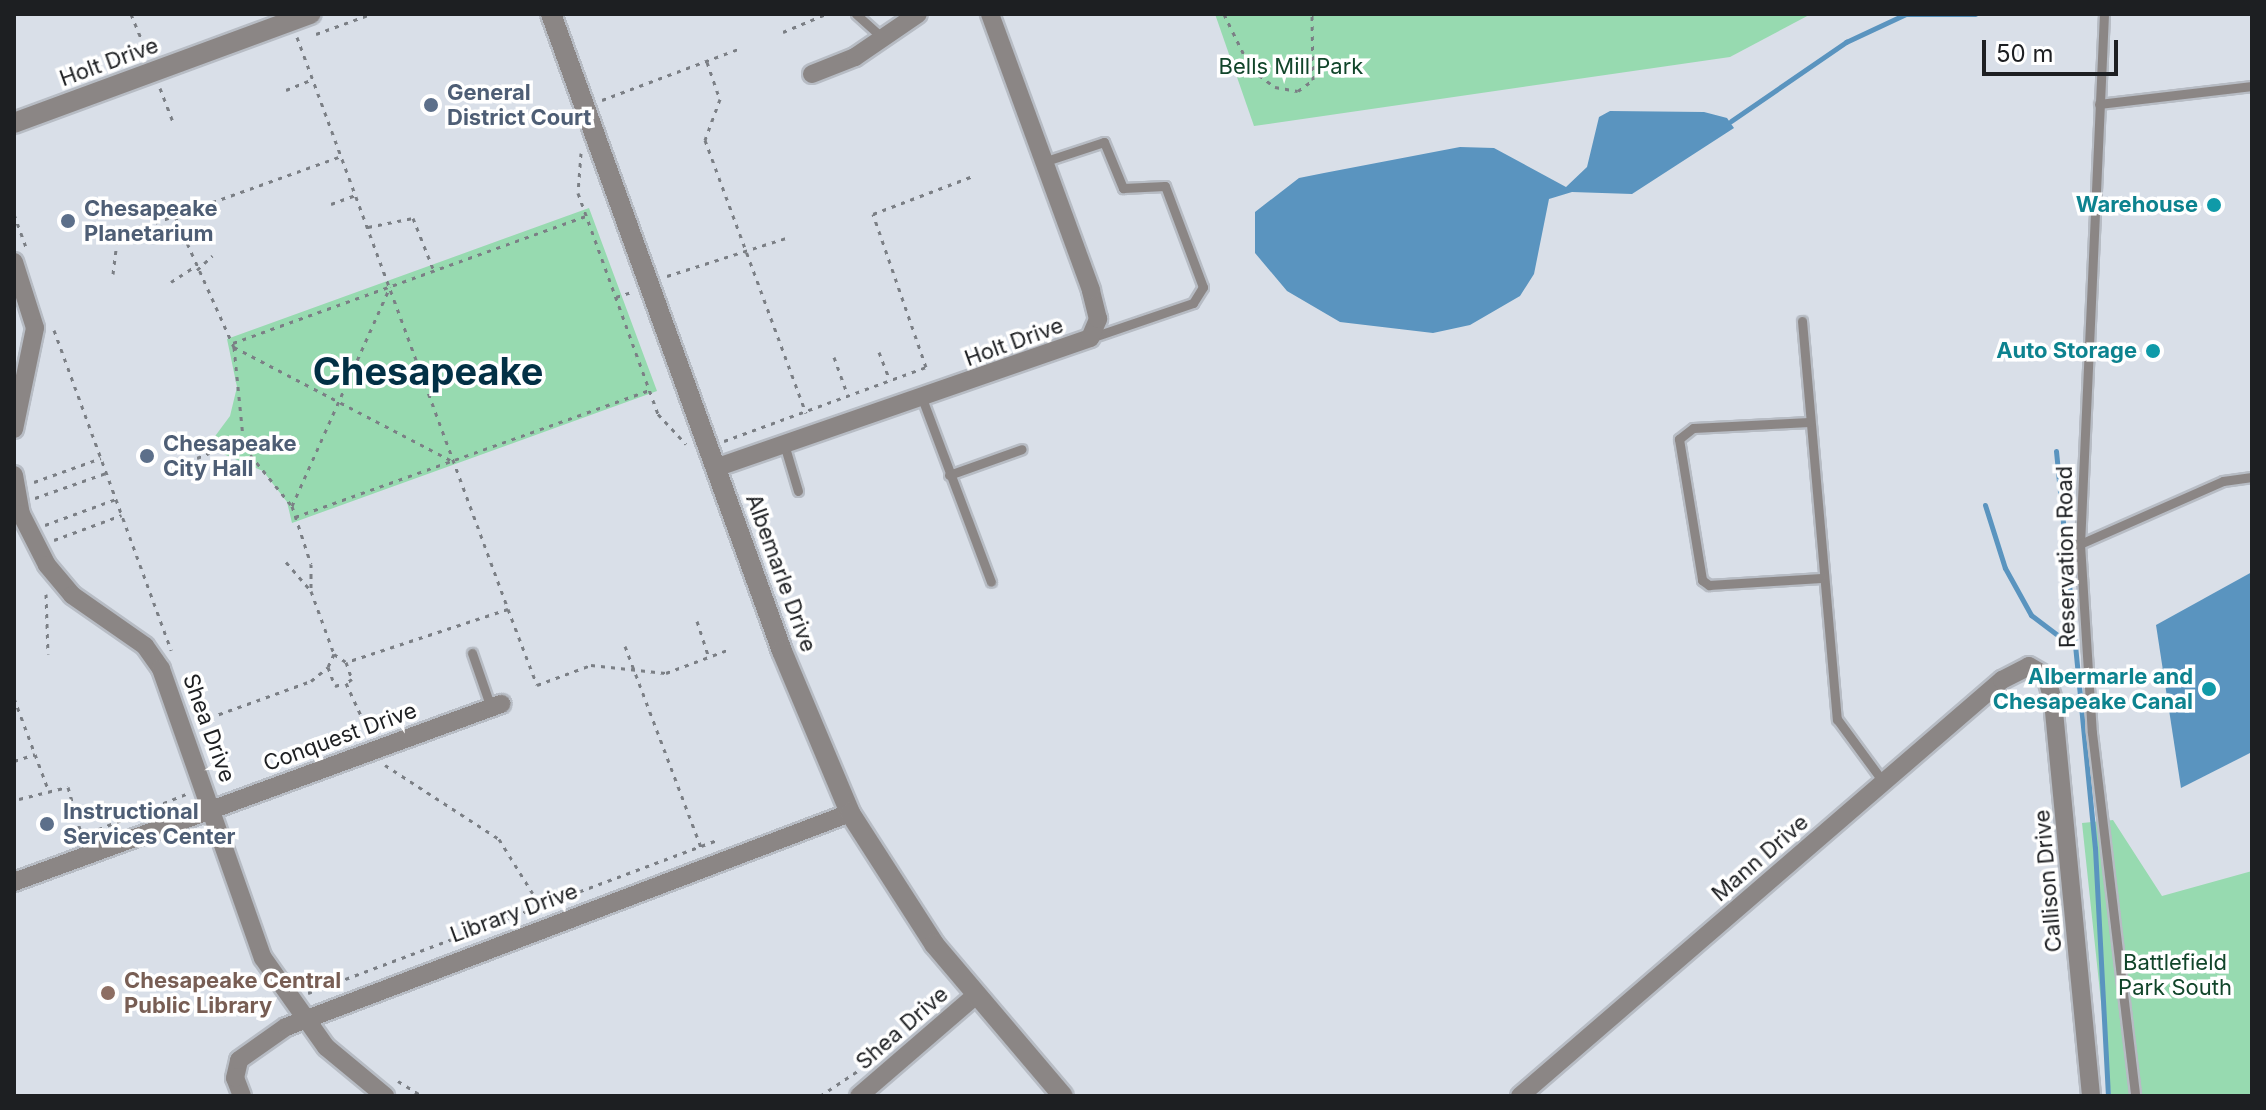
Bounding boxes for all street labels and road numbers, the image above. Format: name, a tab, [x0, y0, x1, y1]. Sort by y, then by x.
street label: Holt Drive	[56, 32, 162, 92]
street label: Holt Drive	[961, 312, 1067, 372]
street label: Reservation Road	[2051, 466, 2081, 648]
street label: Albemarle Drive	[740, 490, 822, 656]
street label: Shea Drive	[177, 670, 241, 786]
street label: Conquest Drive	[260, 697, 420, 777]
street label: Mann Drive	[1706, 809, 1814, 907]
street label: Callison Drive	[2029, 809, 2067, 953]
street label: Library Drive	[447, 878, 581, 948]
street label: Shea Drive	[851, 981, 953, 1075]

